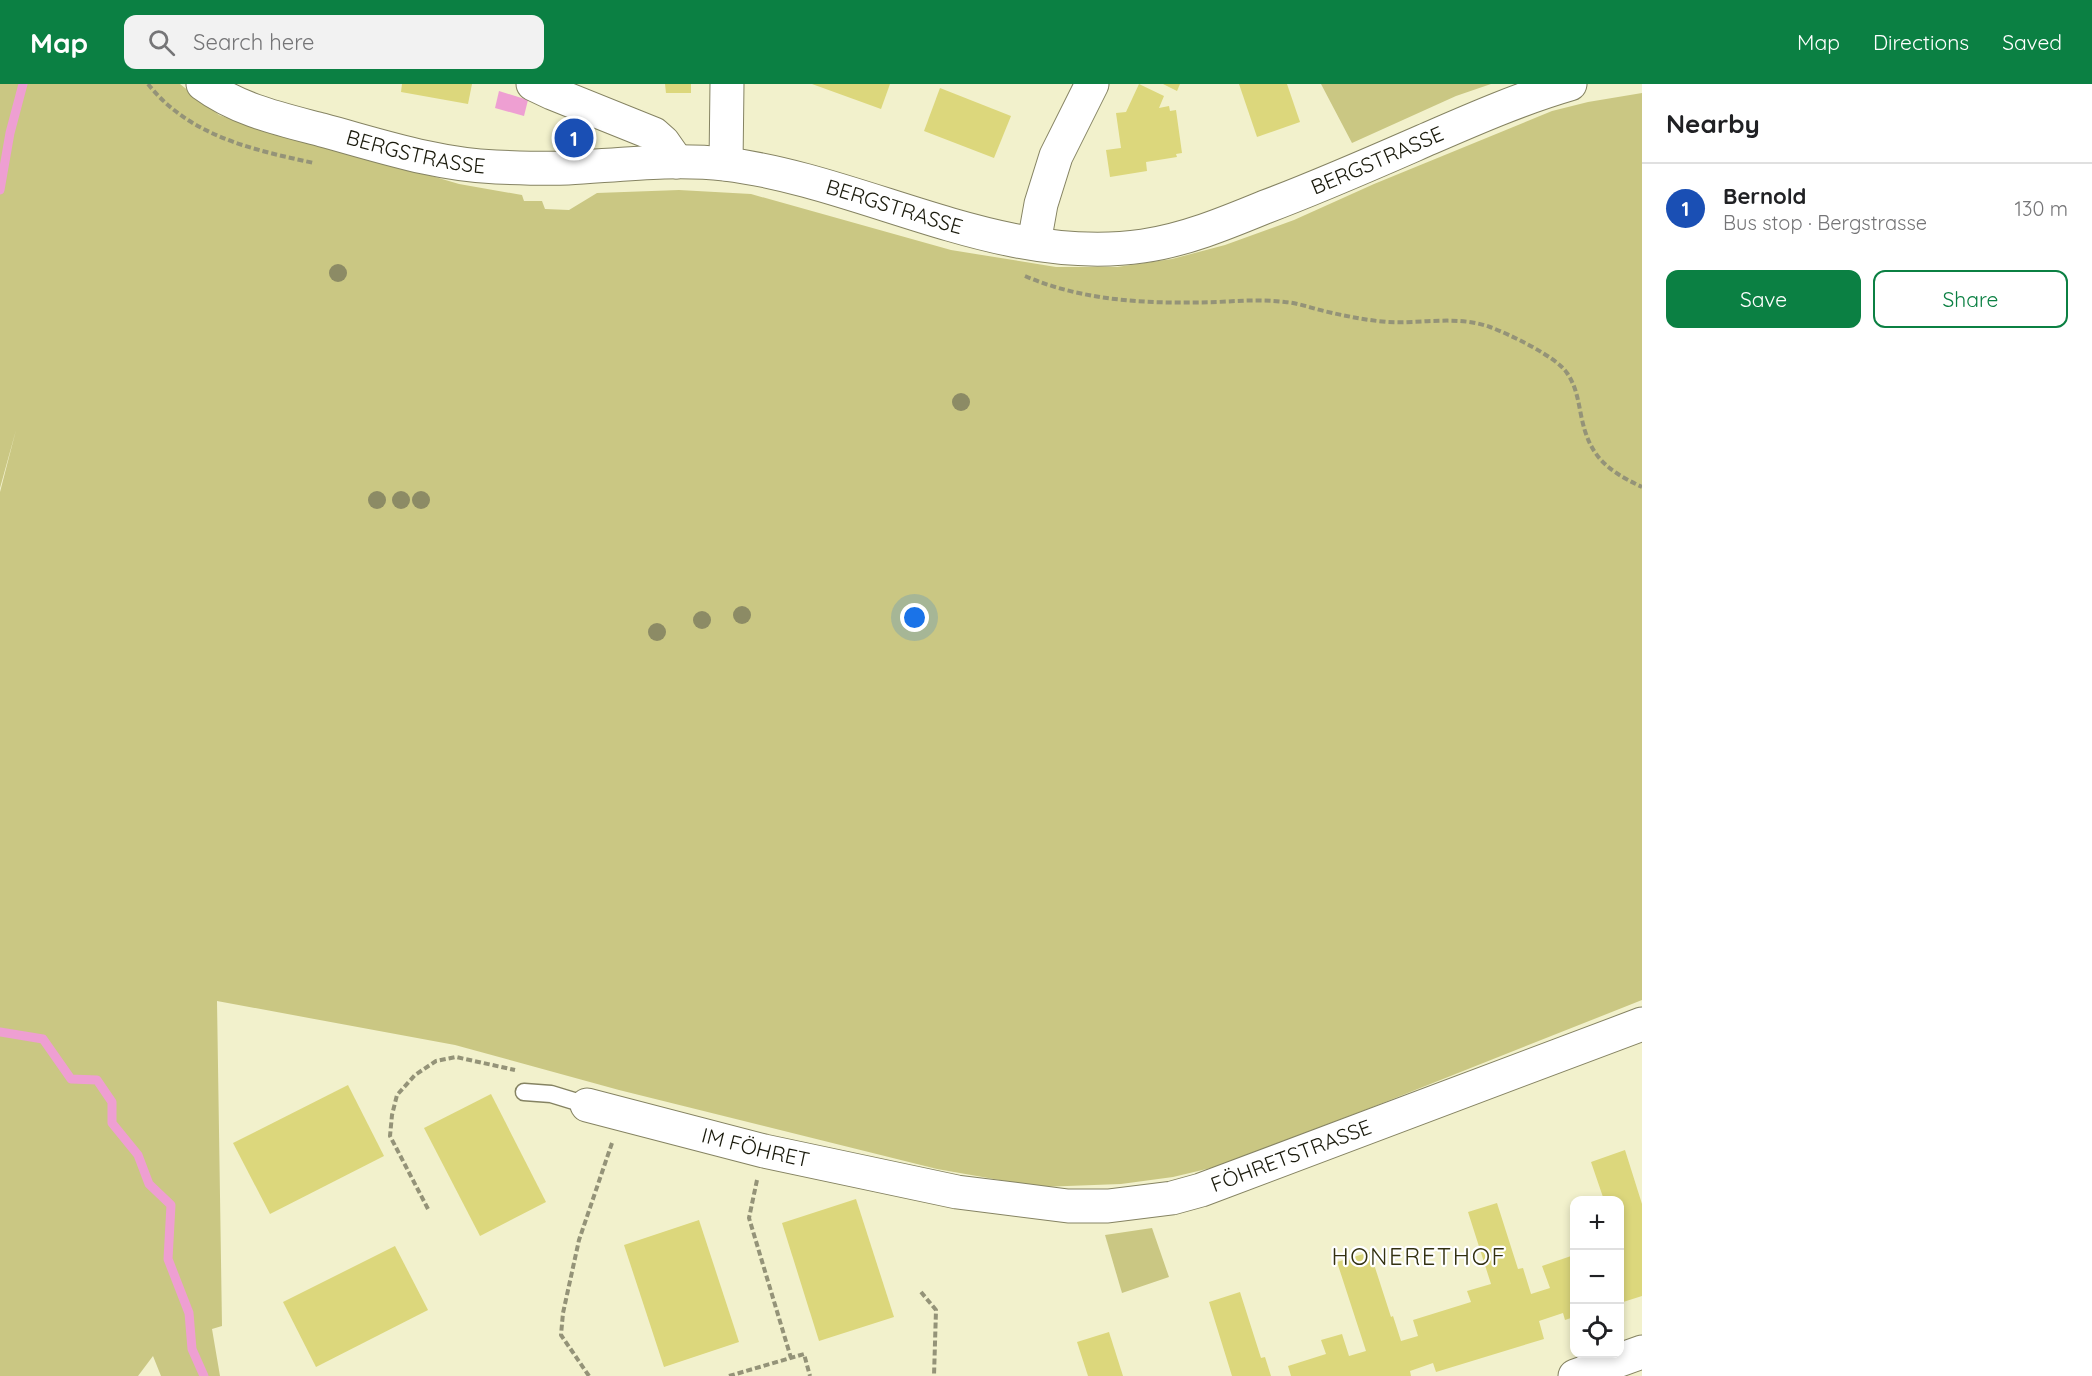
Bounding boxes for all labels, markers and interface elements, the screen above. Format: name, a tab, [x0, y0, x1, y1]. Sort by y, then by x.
search box	[124, 15, 544, 69]
text: Map	[30, 25, 88, 60]
icon: search	[145, 26, 178, 59]
text: Search here	[193, 28, 315, 56]
text: Map	[1797, 29, 1840, 55]
text: Directions	[1873, 29, 1969, 55]
text: Saved	[2002, 29, 2062, 55]
text: Nearby	[1666, 107, 1760, 140]
pin: 1	[554, 116, 594, 160]
street label: BERGSTRASSE	[1307, 120, 1447, 200]
street label: BERGSTRASSE	[343, 123, 486, 178]
street label: BERGSTRASSE	[823, 173, 966, 239]
text: Bernold	[1723, 182, 1806, 210]
text: 1	[1682, 196, 1689, 221]
text: 130 m	[2015, 196, 2068, 221]
text: Bus stop · Bergstrasse	[1723, 210, 1927, 235]
button: Save	[1666, 270, 1861, 328]
button: Share	[1873, 270, 2068, 328]
your location	[900, 603, 929, 632]
street label: FÖHRETSTRASSE	[1207, 1113, 1375, 1197]
street label: IM FÖHRET	[699, 1121, 812, 1172]
map controls	[1570, 1196, 1624, 1358]
button: +	[1570, 1196, 1624, 1250]
district label: HONERETHOF	[1331, 1241, 1507, 1271]
button: −	[1570, 1250, 1624, 1304]
button: locate	[1570, 1304, 1624, 1358]

